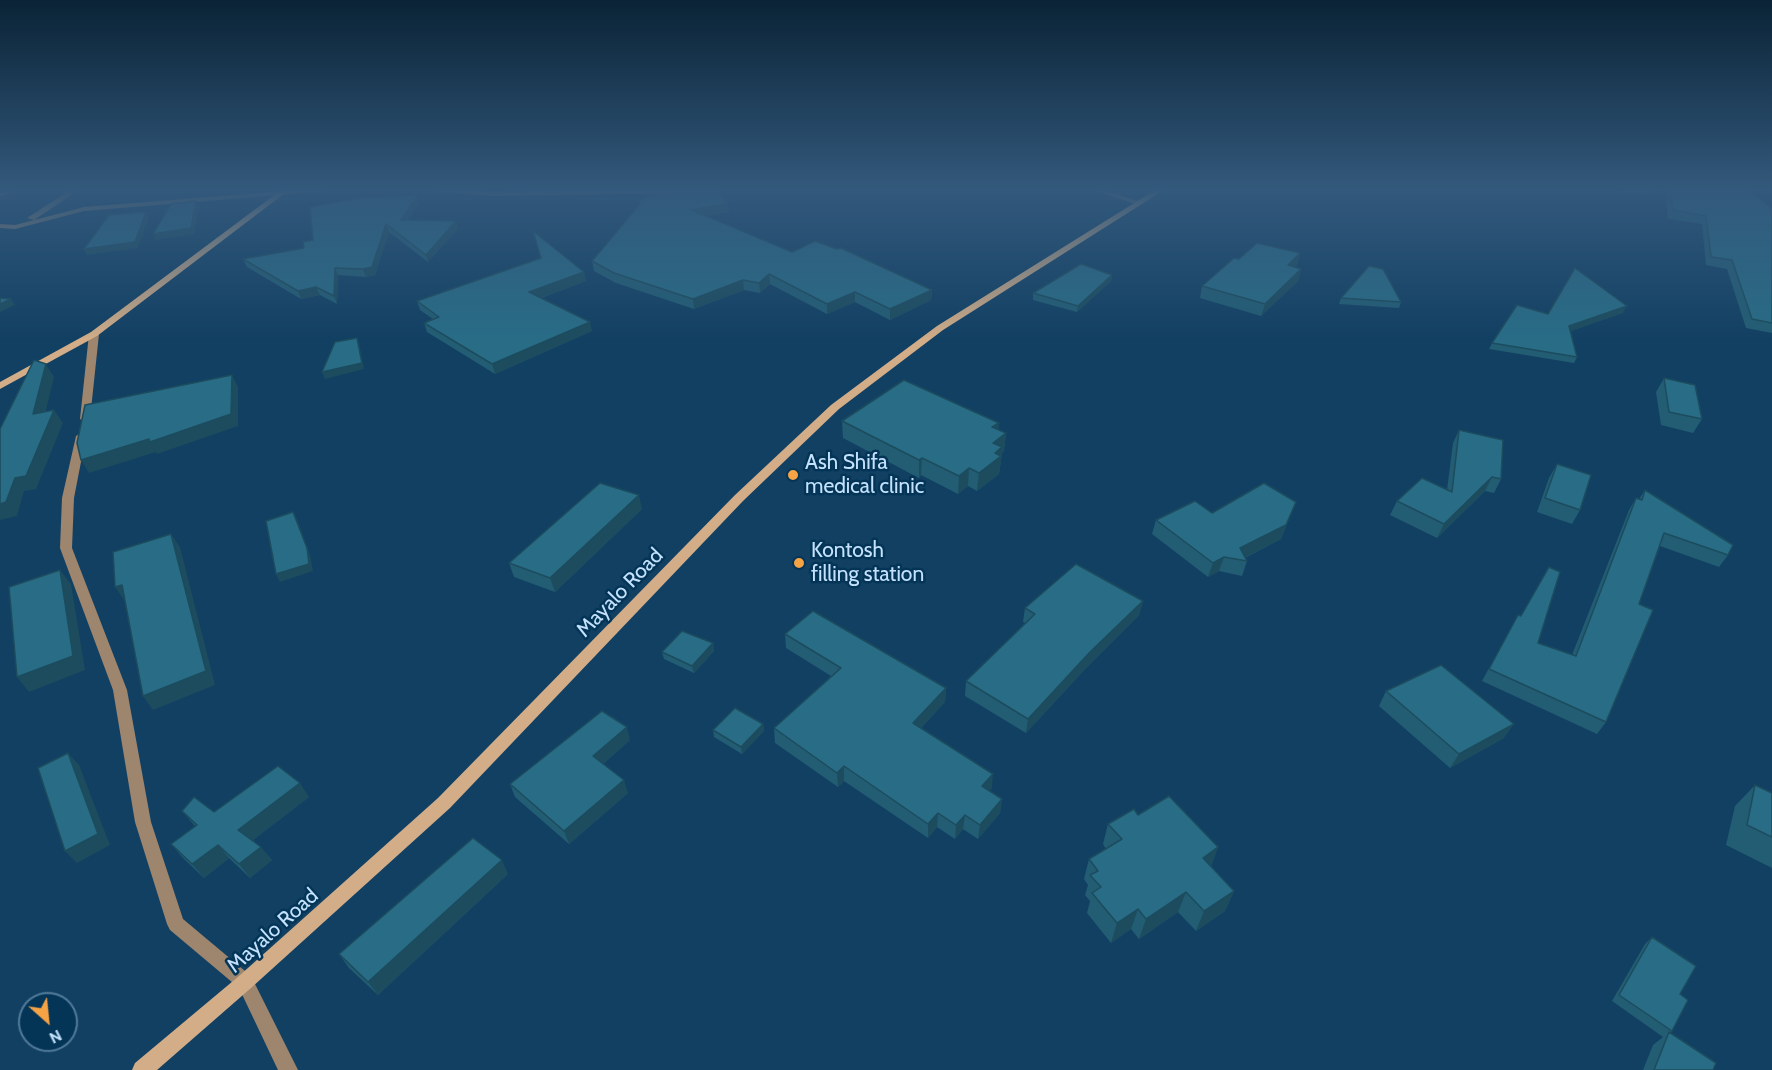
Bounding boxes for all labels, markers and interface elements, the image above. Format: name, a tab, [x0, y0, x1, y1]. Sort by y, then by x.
place label: Ash Shifa medical clinic	[805, 450, 924, 500]
marker: Ash Shifa medical clinic	[786, 468, 800, 482]
place label: Kontosh filling station	[811, 538, 924, 588]
street label: Mayalo Road	[571, 543, 669, 643]
marker: Kontosh filling station	[792, 556, 806, 570]
street label: Mayalo Road	[222, 884, 324, 978]
north arrow	[18, 992, 78, 1052]
text: N	[46, 1026, 65, 1048]

